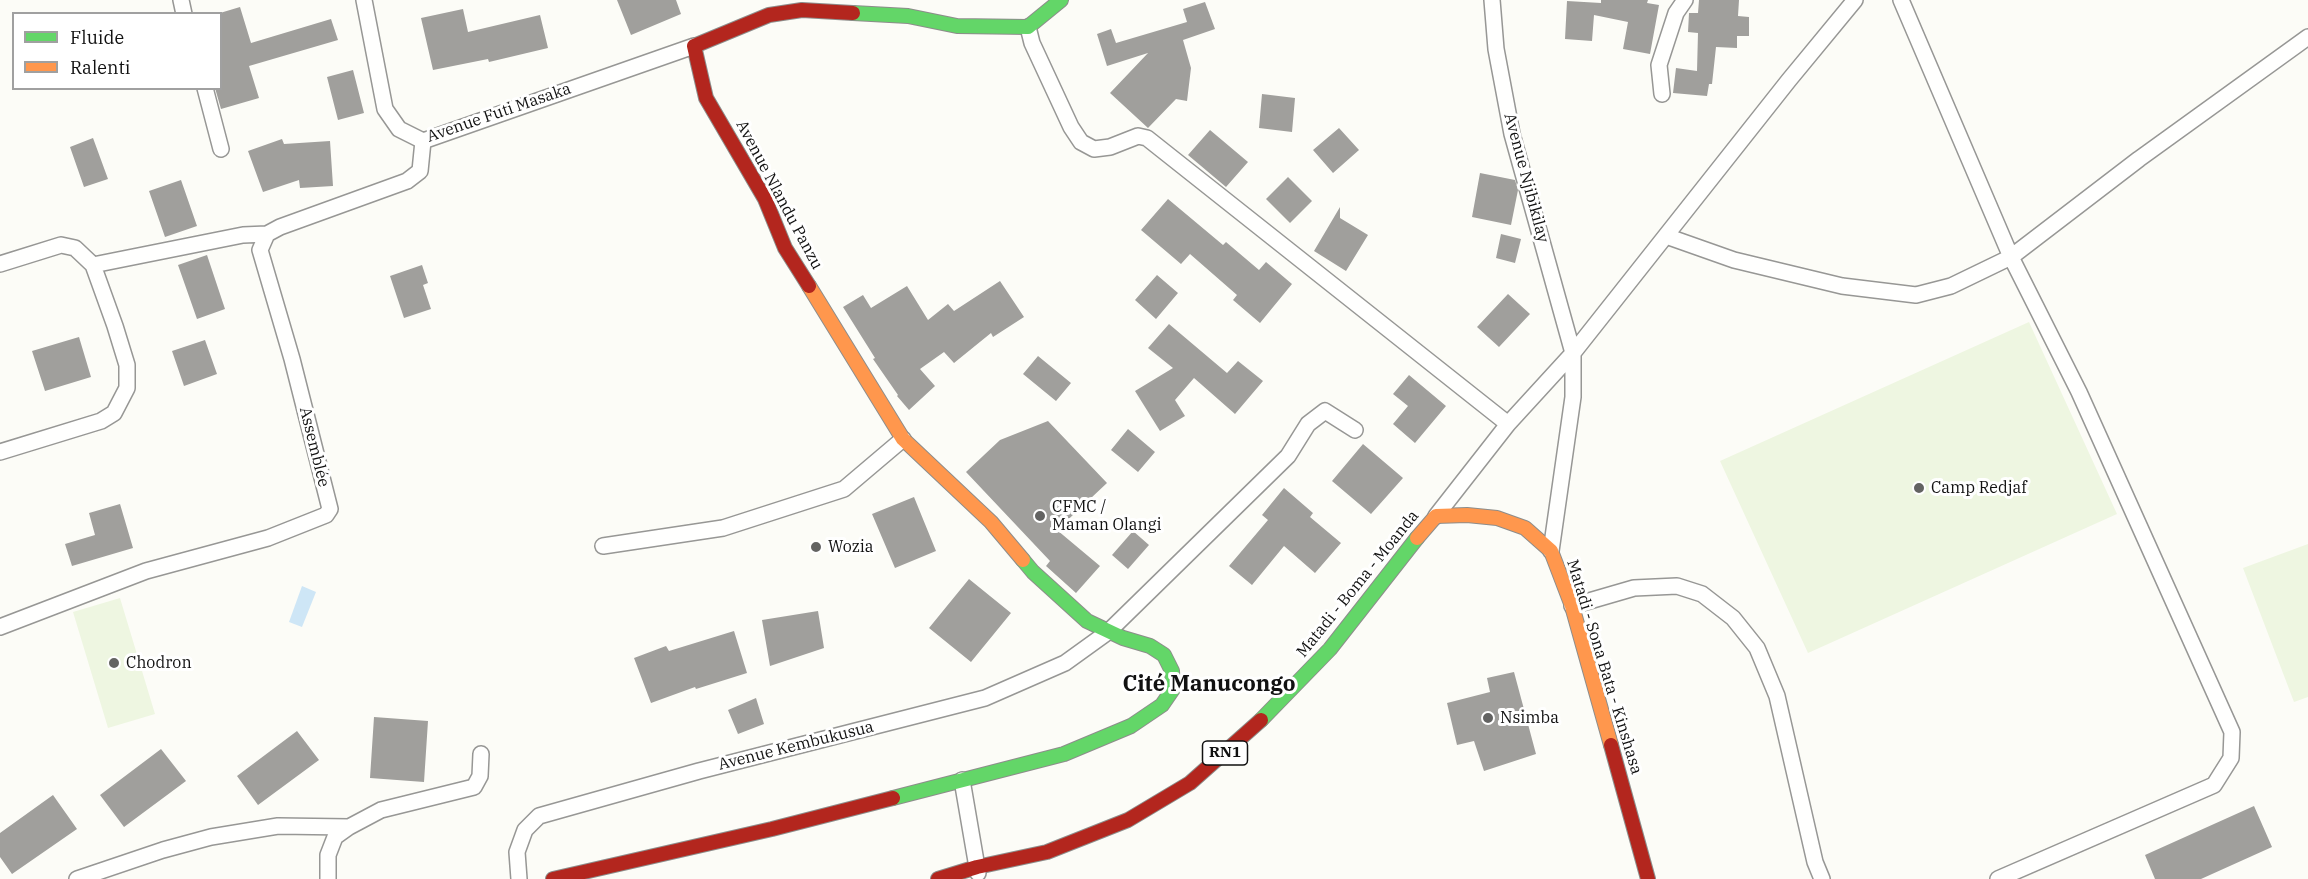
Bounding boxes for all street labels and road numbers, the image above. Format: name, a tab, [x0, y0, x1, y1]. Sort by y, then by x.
street label: Avenue Futi Masaka	[424, 79, 574, 147]
street label: Avenue Njibikilay	[1499, 111, 1553, 245]
street label: Avenue Nlandu Panzu	[731, 117, 827, 273]
street label: Assemblée	[295, 405, 333, 489]
street label: Matadi - Boma - Moanda	[1293, 507, 1423, 661]
street label: Matadi - Sona Bata - Kinshasa	[1562, 557, 1646, 777]
street label: Avenue Kembukusua	[716, 717, 876, 775]
road number: RN1	[1202, 741, 1248, 765]

